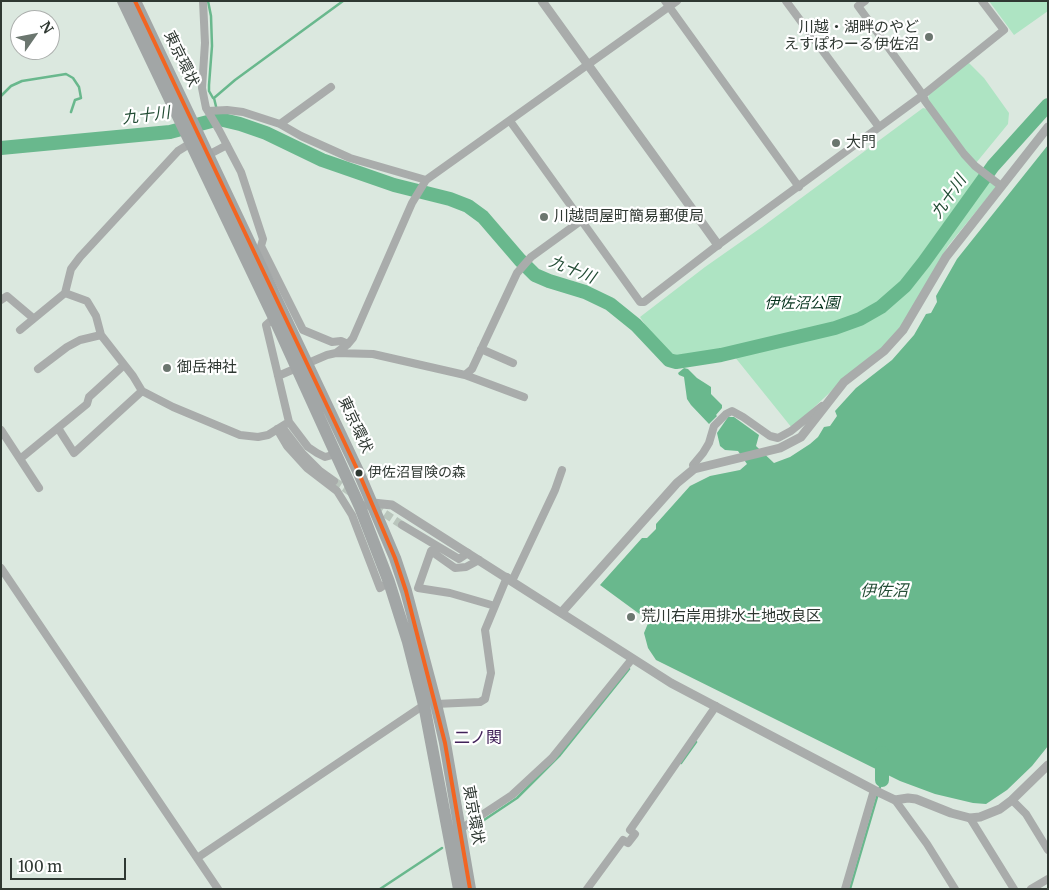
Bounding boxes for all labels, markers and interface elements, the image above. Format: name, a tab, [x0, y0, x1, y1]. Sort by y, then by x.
north arrow	[10, 10, 60, 60]
text: N	[36, 18, 57, 37]
place label: 川越・湖畔のやど えすぽわーる伊佐沼	[784, 19, 919, 54]
street label: 東京環状	[160, 28, 202, 90]
marker: 川越・湖畔のやど えすぽわーる伊佐沼	[923, 31, 935, 43]
water label: 九十川	[121, 104, 171, 128]
place label: 大門	[846, 134, 876, 152]
marker: 大門	[830, 137, 842, 149]
water label: 九十川	[927, 172, 971, 222]
place label: 川越問屋町簡易郵便局	[554, 208, 704, 226]
marker: 川越問屋町簡易郵便局	[538, 211, 550, 223]
water label: 九十川	[546, 252, 598, 288]
park label: 伊佐沼公園	[765, 295, 839, 313]
place label: 御岳神社	[177, 359, 237, 377]
marker: 御岳神社	[161, 362, 173, 374]
street label: 東京環状	[334, 394, 376, 456]
place label: 伊佐沼冒険の森	[368, 465, 466, 481]
marker: 伊佐沼冒険の森	[354, 468, 364, 478]
water label: 伊佐沼	[860, 581, 908, 601]
place label: 荒川右岸用排水土地改良区	[641, 608, 821, 626]
marker: 荒川右岸用排水土地改良区	[625, 611, 637, 623]
district label: 二ノ関	[454, 728, 502, 748]
street label: 東京環状	[459, 784, 487, 846]
scale bar	[12, 848, 129, 880]
text: 100 m	[18, 857, 62, 876]

